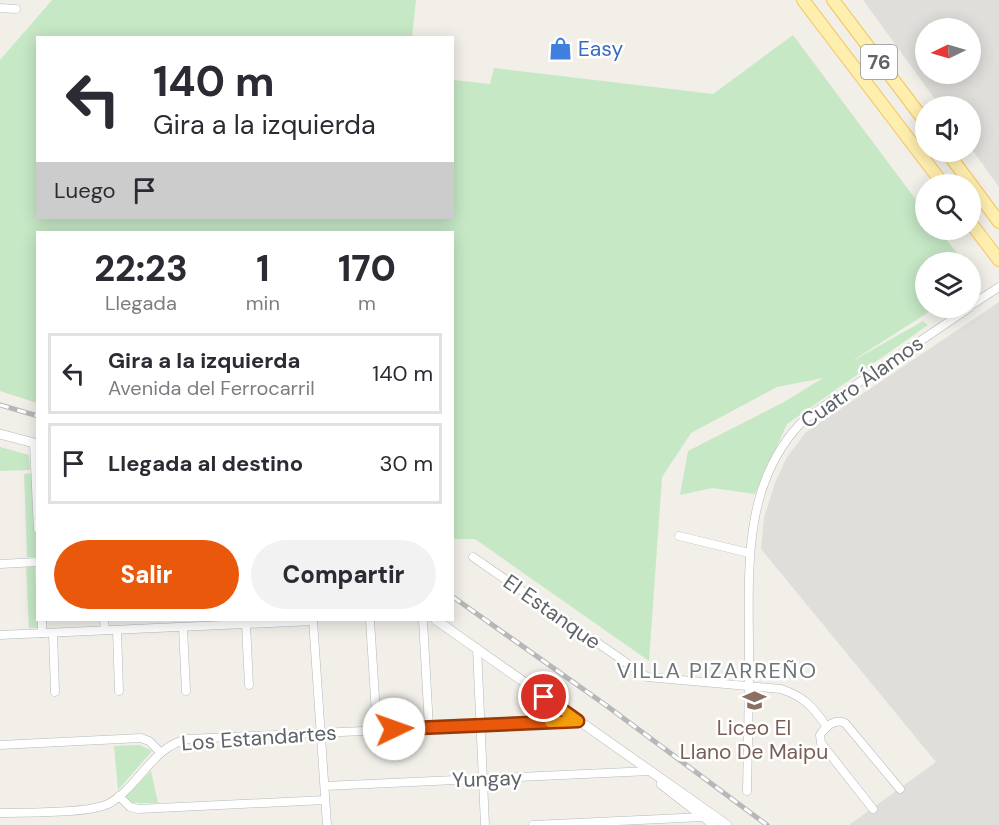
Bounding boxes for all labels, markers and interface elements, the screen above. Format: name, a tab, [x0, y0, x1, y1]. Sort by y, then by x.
north arrow	[915, 18, 981, 84]
map controls	[915, 18, 981, 318]
place label: Easy	[578, 35, 623, 63]
shop icon: Easy	[547, 36, 573, 62]
road number: 76	[861, 45, 897, 79]
text: 140 m	[153, 54, 275, 109]
icon: left	[54, 60, 132, 138]
button: sound	[915, 96, 981, 162]
text: Gira a la izquierda	[153, 107, 376, 142]
icon: arrive	[128, 174, 161, 207]
button: search	[915, 174, 981, 240]
text: Luego	[54, 176, 116, 205]
text: 22:23	[94, 245, 188, 292]
text: 1	[256, 245, 269, 292]
text: 170	[338, 245, 396, 292]
button: layers	[915, 252, 981, 318]
text: Llegada	[105, 290, 177, 316]
text: min	[246, 290, 280, 316]
text: m	[358, 290, 376, 316]
street label: Cuatro Álamos	[795, 329, 929, 435]
text: Gira a la izquierda	[108, 346, 300, 375]
icon: left	[57, 357, 90, 390]
text: 140 m	[372, 359, 433, 388]
text: Avenida del Ferrocarril	[108, 375, 315, 401]
icon: arrive	[57, 447, 90, 480]
text: Llegada al destino	[108, 449, 303, 478]
text: 30 m	[379, 449, 433, 478]
button: Salir	[54, 540, 239, 609]
button: Compartir	[251, 540, 436, 609]
street label: El Estanque	[498, 568, 606, 656]
district label: VILLA PIZARREÑO	[616, 656, 818, 685]
pin	[518, 671, 569, 722]
icon: arrive	[527, 680, 560, 713]
school or university icon: Liceo El Llano De Maipu	[741, 687, 767, 713]
position arrow	[362, 697, 426, 761]
place label: Liceo El Llano De Maipu	[680, 714, 828, 766]
street label: Los Estandartes	[180, 719, 338, 757]
street label: Yungay	[451, 764, 523, 794]

